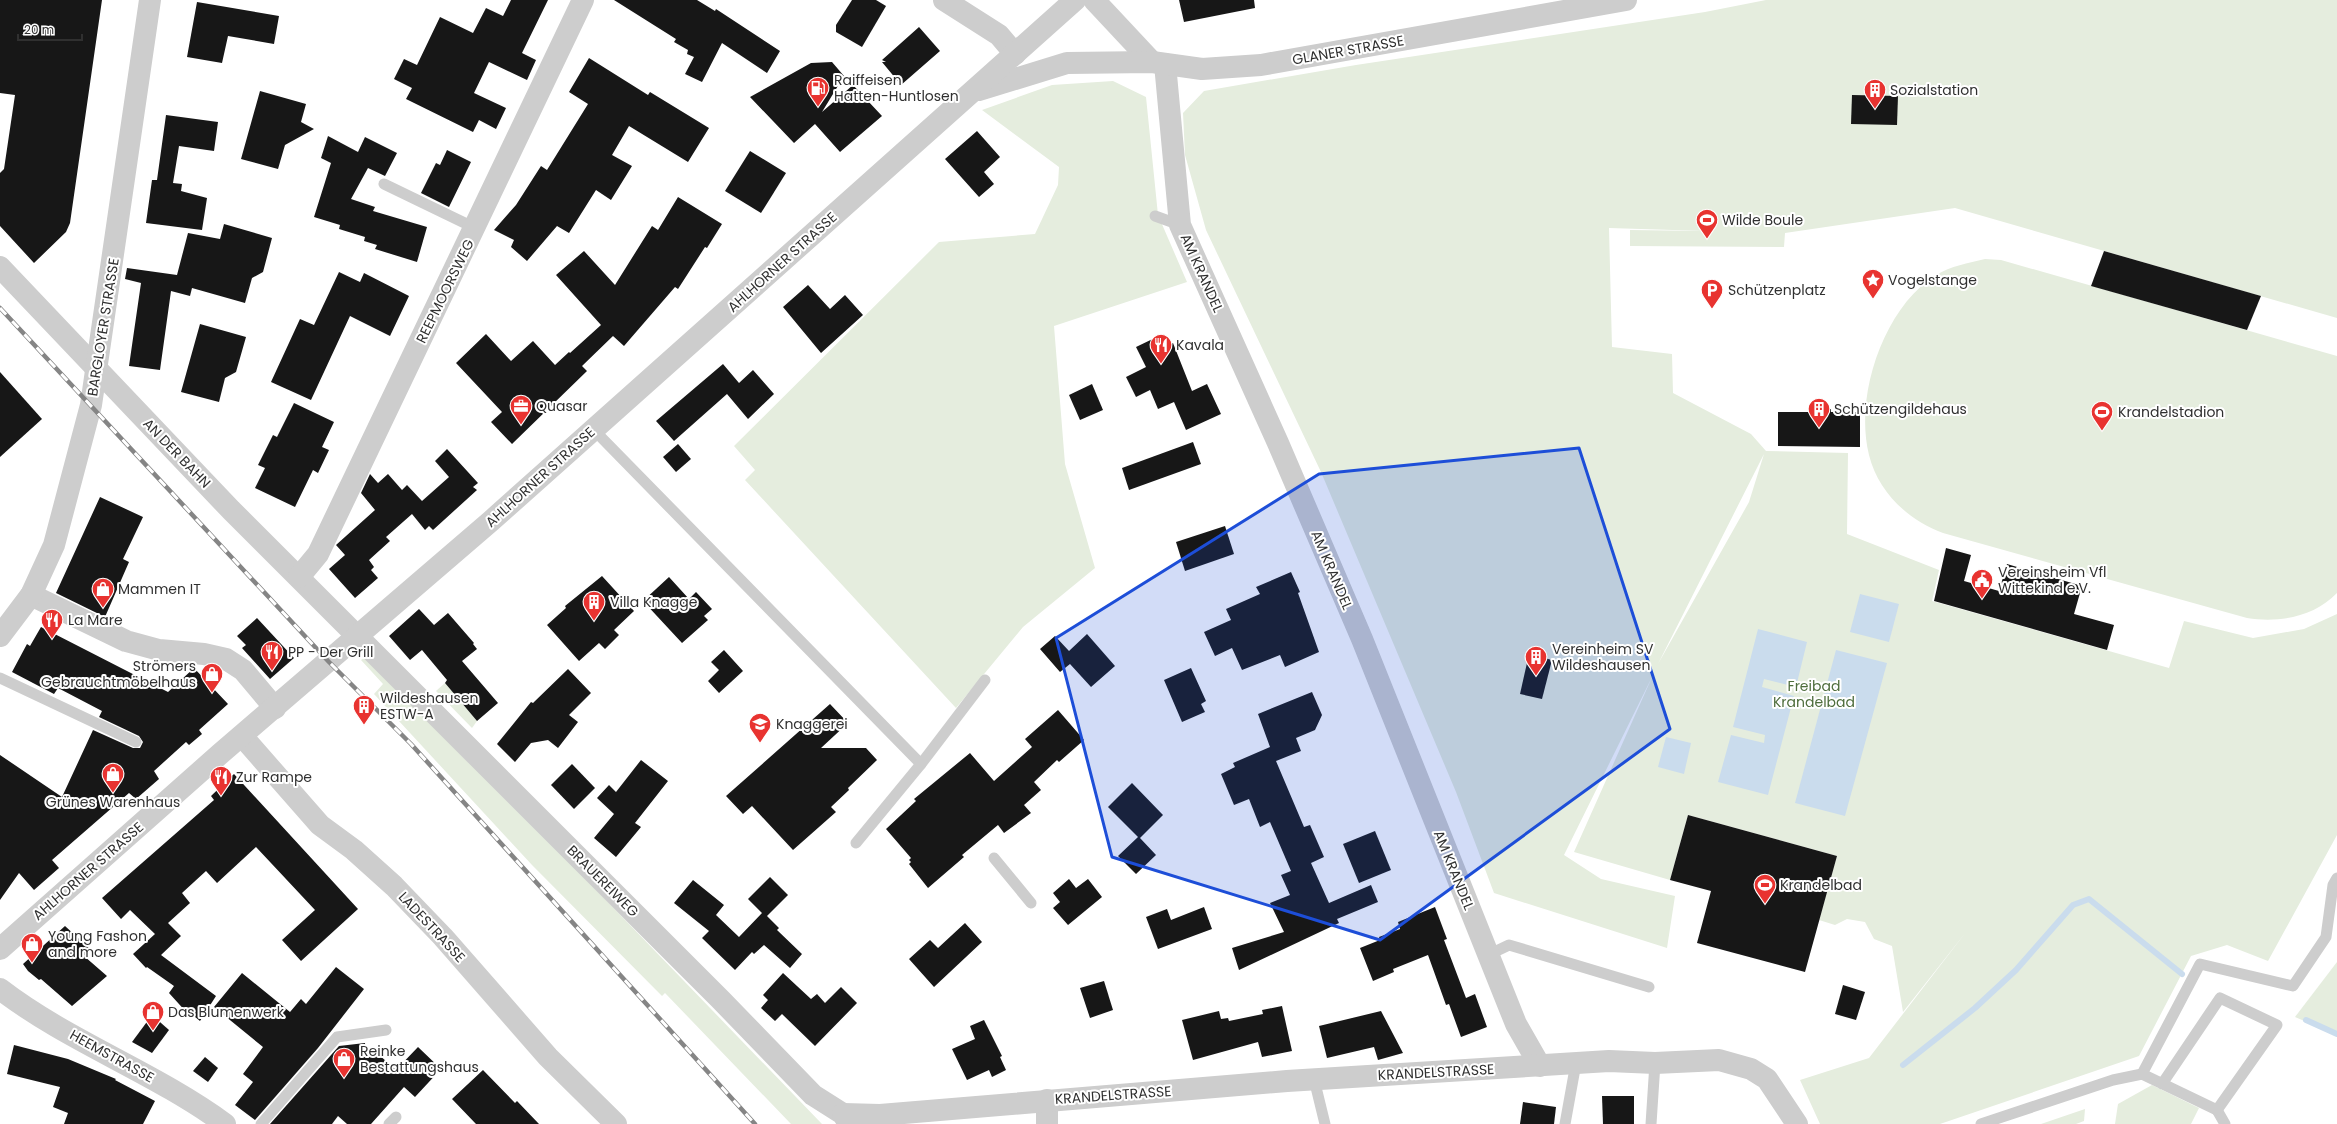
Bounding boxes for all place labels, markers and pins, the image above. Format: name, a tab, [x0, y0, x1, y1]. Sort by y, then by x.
place label: Raiffeisen Hatten-Huntlosen	[834, 70, 959, 106]
fuel station icon: Raiffeisen Hatten-Huntlosen	[805, 75, 831, 108]
building icon: Sozialstation	[1862, 77, 1888, 110]
place label: Sozialstation	[1890, 80, 1978, 100]
sports icon: Wilde Boule	[1694, 207, 1720, 240]
place label: Wilde Boule	[1722, 210, 1803, 230]
place icon: Vogelstange	[1860, 267, 1886, 300]
place label: Vogelstange	[1888, 270, 1977, 290]
parking icon: Schützenplatz	[1699, 277, 1725, 310]
place label: Schützenplatz	[1728, 280, 1826, 300]
restaurant icon: Kavala	[1148, 332, 1174, 365]
place label: Kavala	[1176, 335, 1224, 355]
office icon: Quasar	[508, 393, 534, 426]
place label: Quasar	[536, 396, 587, 416]
building icon: Schützengildehaus	[1806, 396, 1832, 429]
place label: Schützengildehaus	[1834, 399, 1967, 419]
sports icon: Krandelstadion	[2089, 399, 2115, 432]
place label: Krandelstadion	[2118, 402, 2224, 422]
place label: Vereinsheim Vfl Wittekind e.V.	[1998, 562, 2107, 598]
public building icon: Vereinsheim Vfl Wittekind e.V.	[1969, 567, 1995, 600]
shop icon: Mammen IT	[90, 576, 116, 609]
place label: Mammen IT	[118, 579, 201, 599]
building icon: Villa Knagge	[581, 589, 607, 622]
place label: Villa Knagge	[610, 592, 698, 612]
restaurant icon: La Mare	[39, 607, 65, 640]
place label: La Mare	[68, 610, 123, 630]
restaurant icon: PP - Der Grill	[259, 639, 285, 672]
place label: Vereinheim SV Wildeshausen	[1552, 639, 1654, 675]
place label: PP - Der Grill	[288, 642, 373, 662]
building icon: Vereinheim SV Wildeshausen	[1523, 644, 1549, 677]
place label: Strömers Gebrauchtmöbelhaus	[41, 656, 196, 692]
shop icon: Strömers Gebrauchtmöbelhaus	[199, 661, 225, 694]
place label: Wildeshausen ESTW-A	[380, 688, 478, 724]
building icon: Wildeshausen ESTW-A	[351, 693, 377, 726]
school or university icon: Knaggerei	[747, 711, 773, 744]
place label: Knaggerei	[776, 714, 848, 734]
shop icon: Grünes Warenhaus	[100, 761, 126, 794]
restaurant icon: Zur Rampe	[208, 764, 234, 797]
place label: Zur Rampe	[236, 767, 312, 787]
place label: Grünes Warenhaus	[46, 792, 180, 812]
sports icon: Krandelbad	[1752, 872, 1778, 905]
place label: Krandelbad	[1780, 875, 1862, 895]
place label: Young Fashon and more	[48, 926, 147, 962]
shop icon: Young Fashon and more	[19, 931, 45, 964]
shop icon: Das Blumenwerk	[140, 999, 166, 1032]
place label: Das Blumenwerk	[168, 1002, 285, 1022]
place label: Reinke Bestattungshaus	[360, 1041, 479, 1077]
shop icon: Reinke Bestattungshaus	[331, 1046, 357, 1079]

